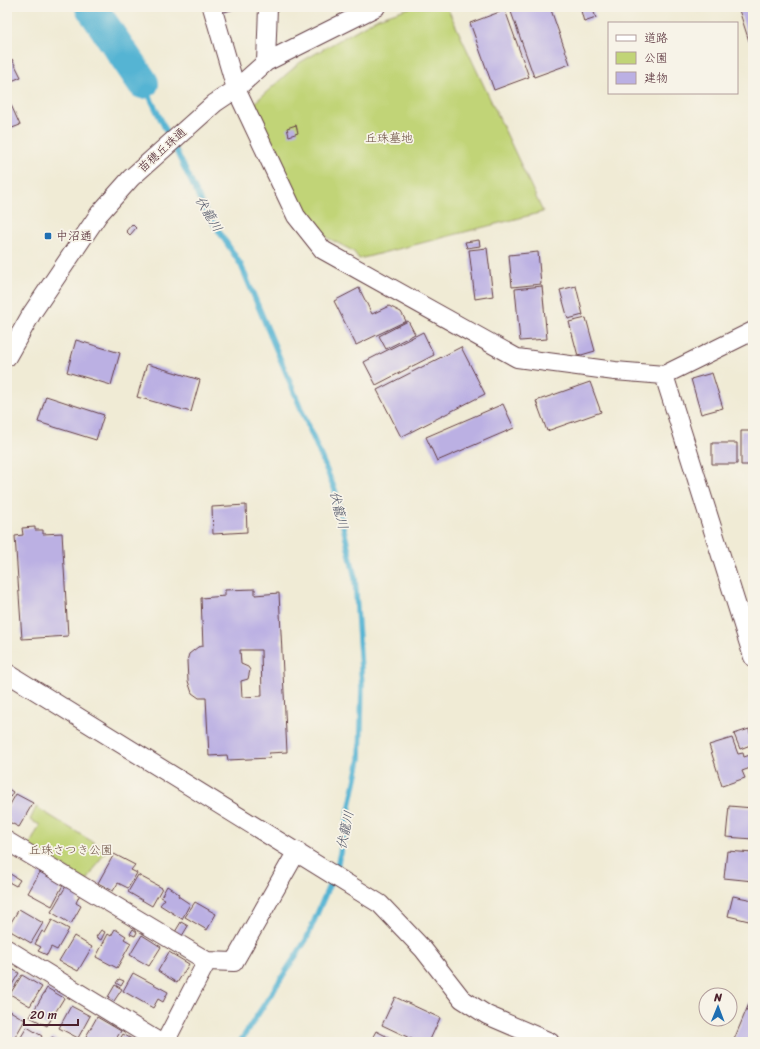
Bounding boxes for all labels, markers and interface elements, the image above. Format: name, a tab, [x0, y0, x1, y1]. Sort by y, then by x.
legend	[608, 22, 738, 94]
text: 道路	[644, 27, 668, 49]
text: 公園	[644, 47, 668, 69]
text: 建物	[644, 67, 668, 89]
street label: 苗穂丘珠通	[132, 122, 192, 178]
park label: 丘珠墓地	[365, 127, 413, 149]
water label: 伏籠川	[189, 191, 229, 237]
place label: 中沼通	[56, 225, 92, 247]
marker: 中沼通	[43, 231, 53, 241]
water label: 伏籠川	[323, 488, 355, 532]
water label: 伏籠川	[330, 809, 360, 851]
park label: 丘珠さつき公園	[29, 839, 113, 861]
north arrow	[698, 987, 738, 1027]
text: N	[713, 988, 723, 1007]
scale bar	[24, 1001, 78, 1027]
text: 20 m	[30, 1004, 57, 1026]

